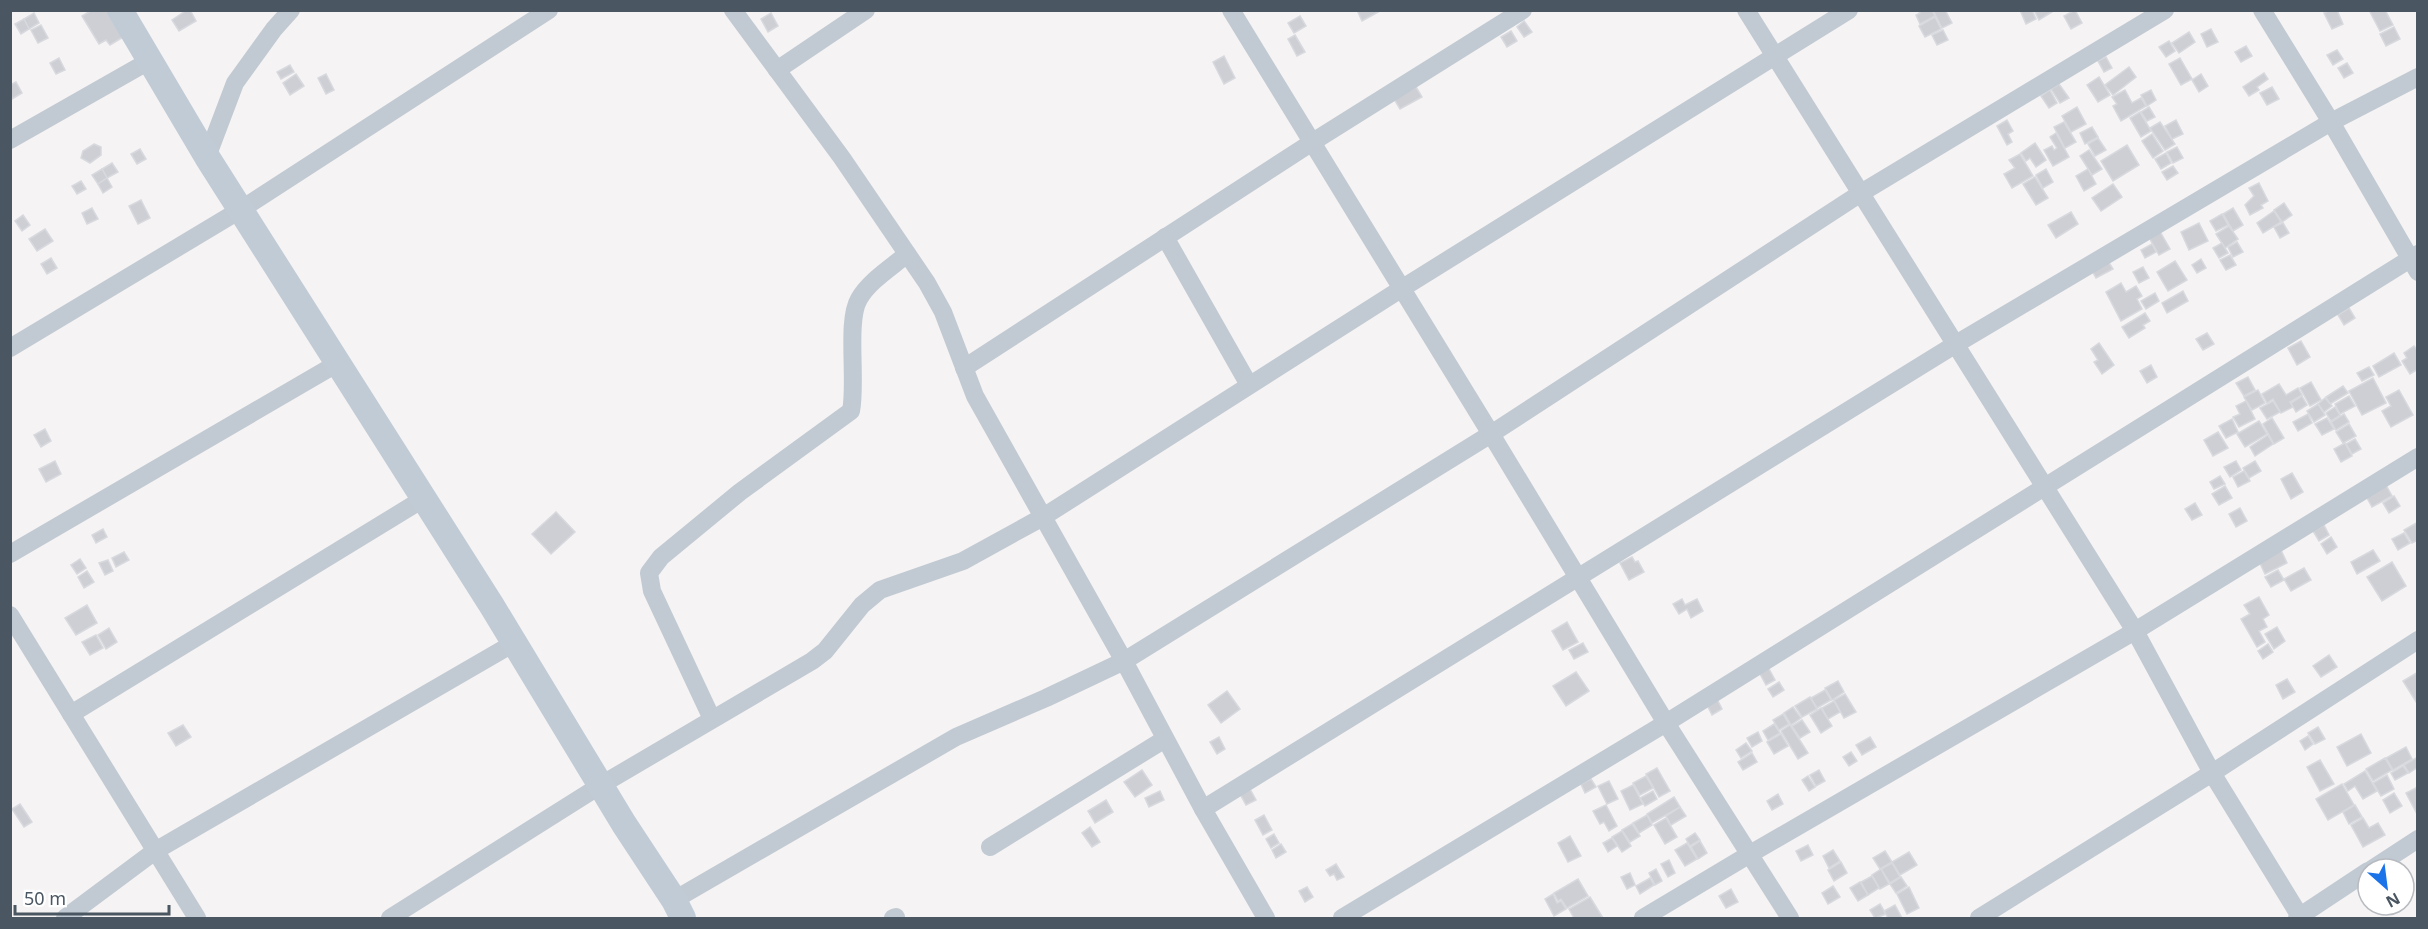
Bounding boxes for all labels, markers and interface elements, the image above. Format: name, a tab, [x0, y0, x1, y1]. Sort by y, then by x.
north arrow	[2356, 857, 2416, 917]
scale bar	[15, 878, 170, 916]
text: 50 m	[24, 886, 66, 910]
text: N	[2382, 887, 2404, 913]

